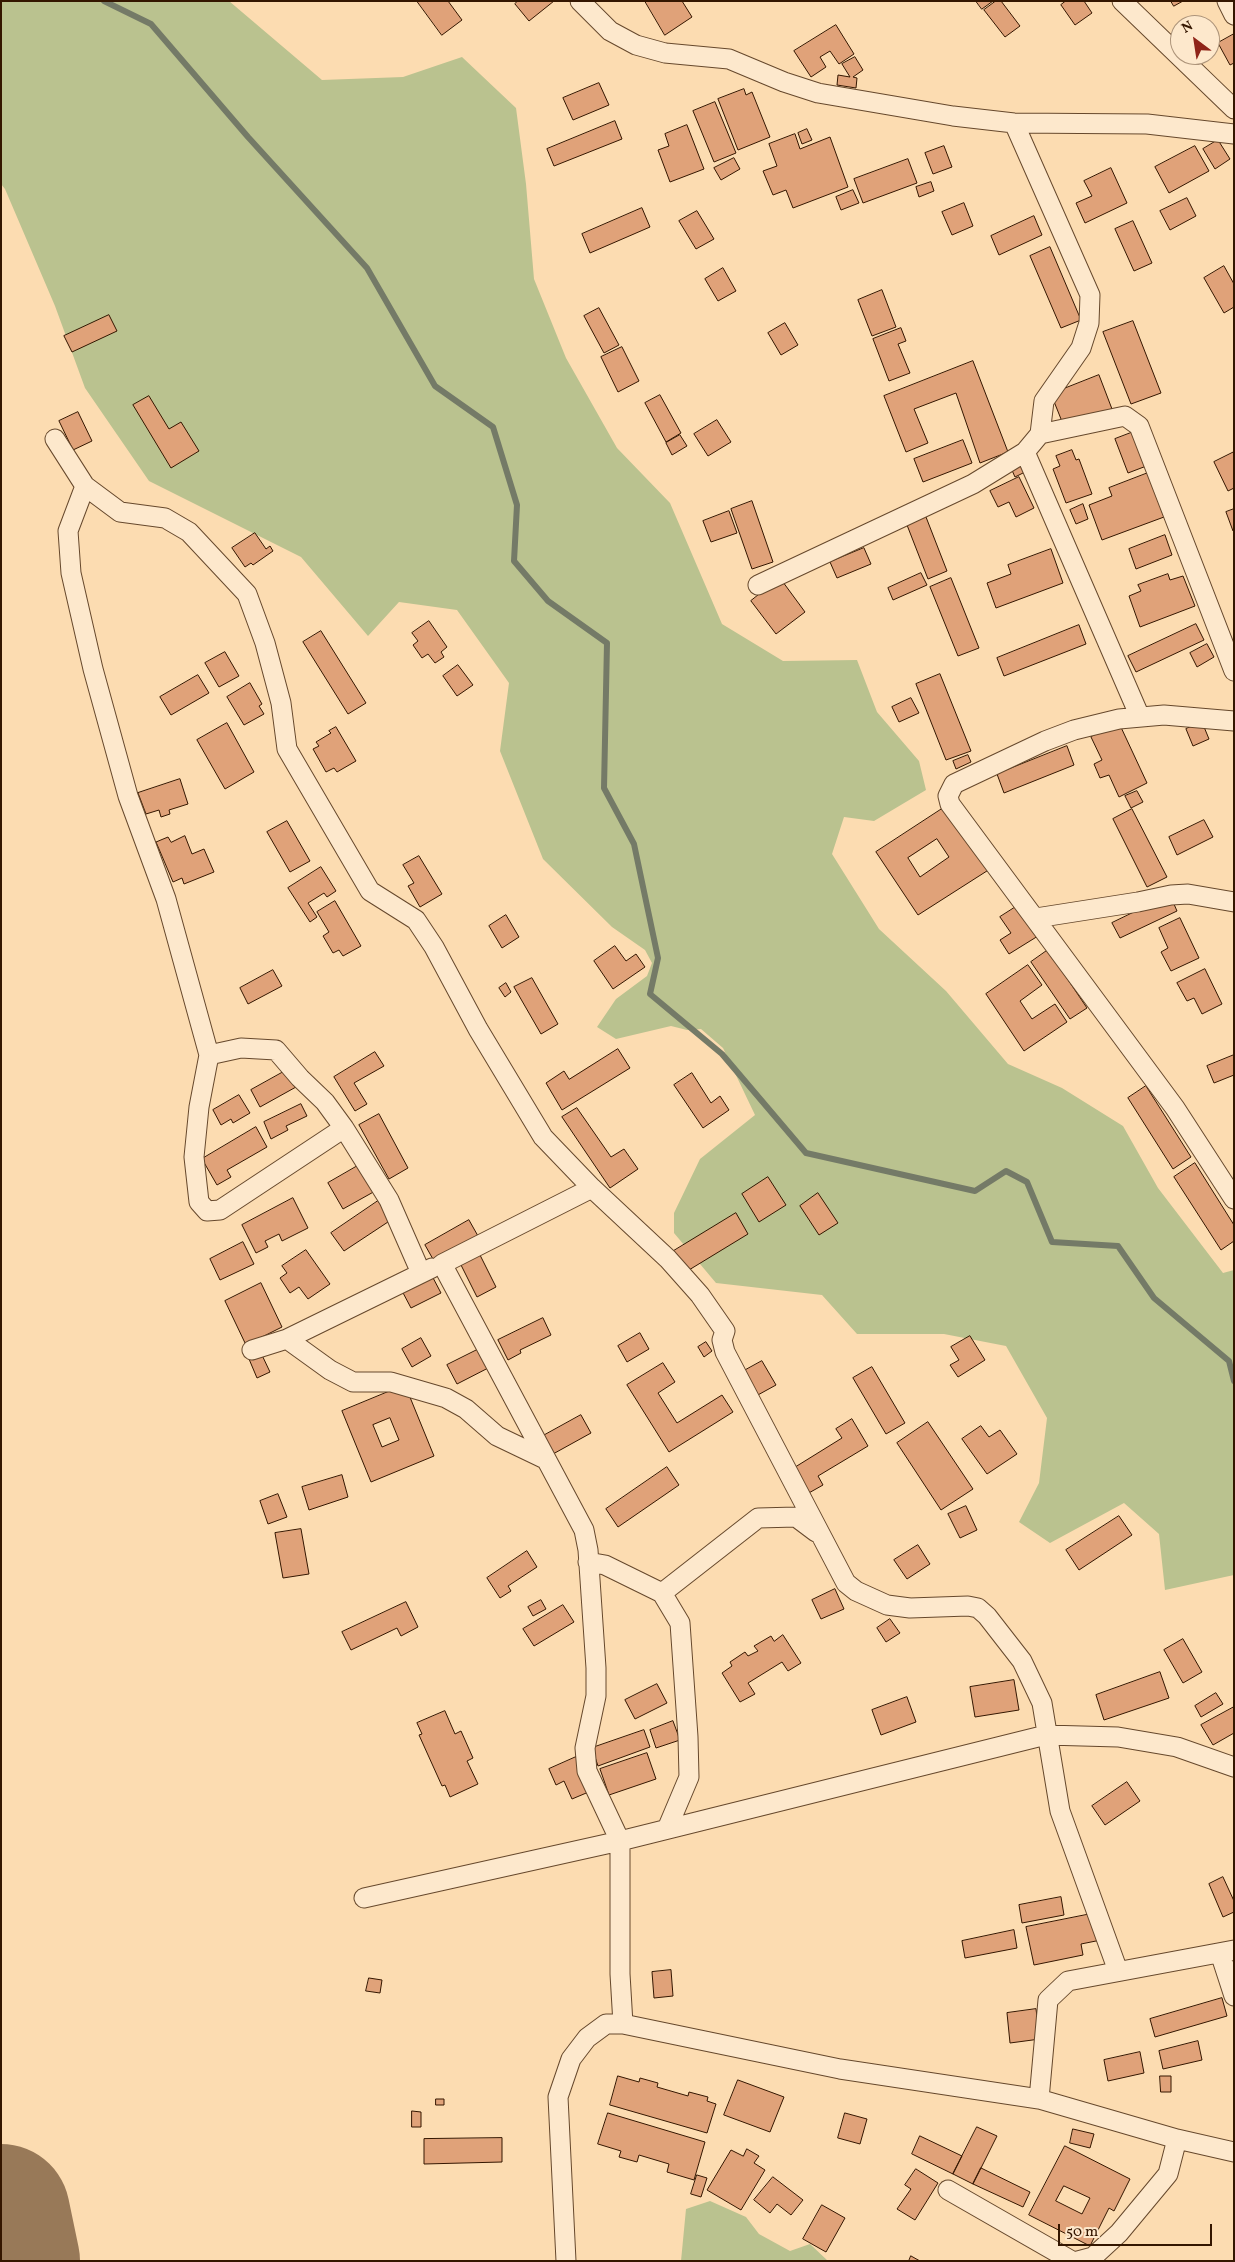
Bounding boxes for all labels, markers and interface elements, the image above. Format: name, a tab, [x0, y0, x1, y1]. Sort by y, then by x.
north arrow	[1170, 15, 1220, 65]
text: N	[1178, 17, 1197, 38]
scale bar	[1060, 2214, 1214, 2246]
text: 50 m	[1066, 2222, 1098, 2243]

